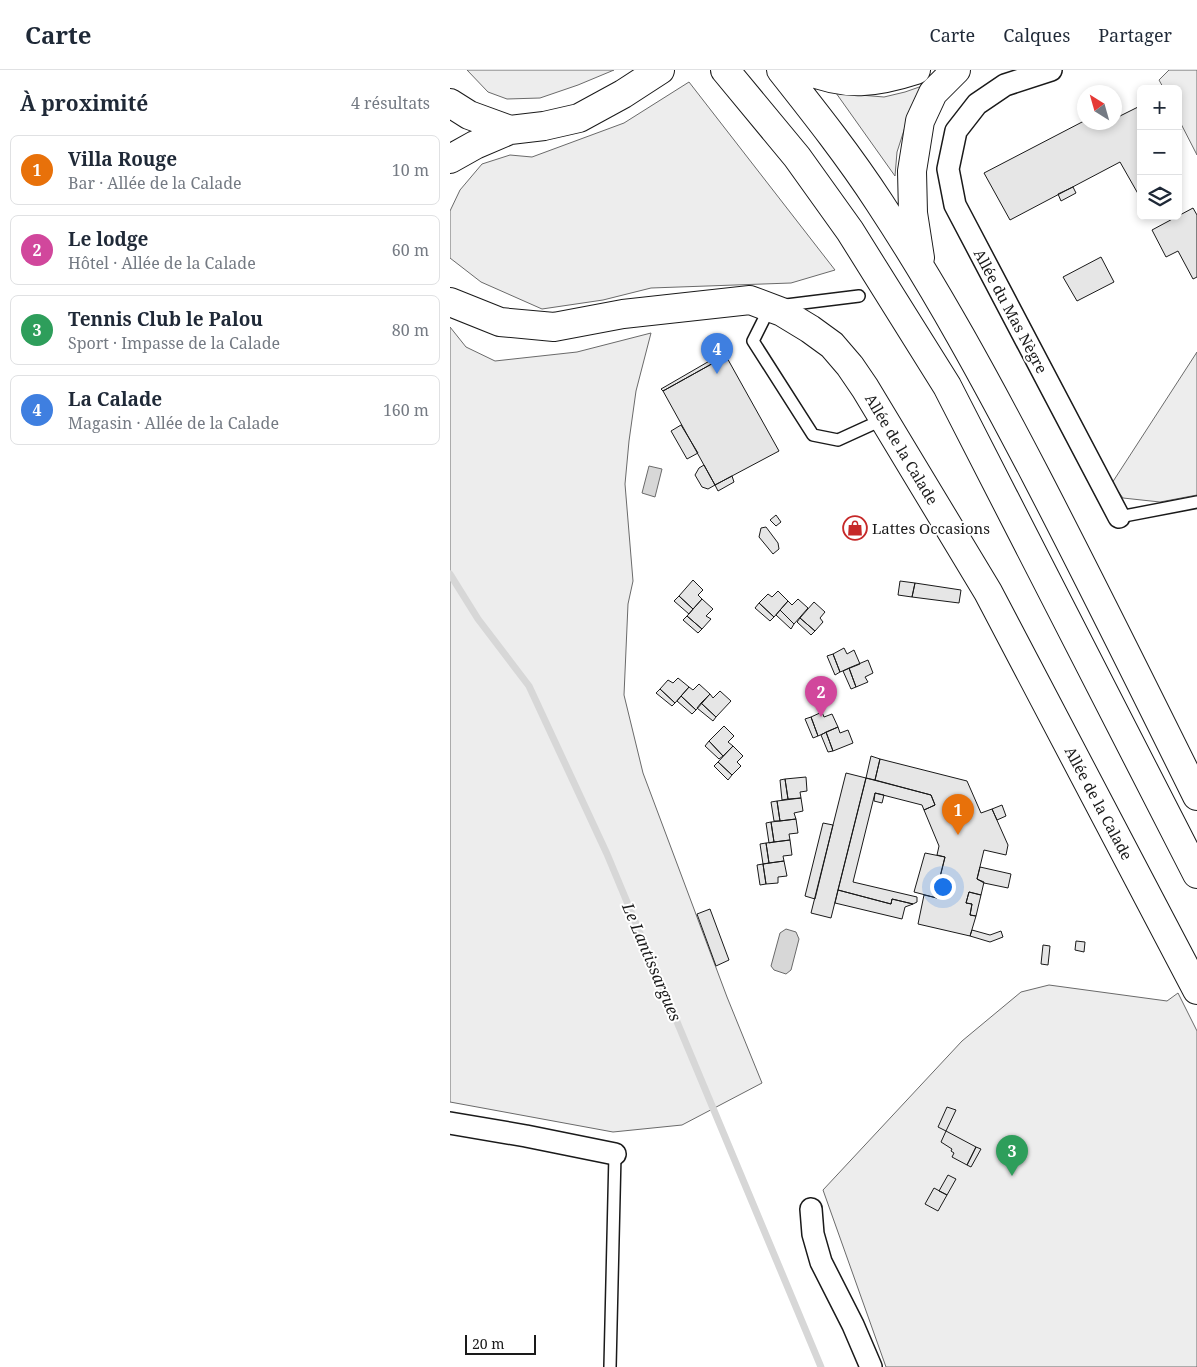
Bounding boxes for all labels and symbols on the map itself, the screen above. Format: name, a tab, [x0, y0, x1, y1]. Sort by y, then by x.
north arrow	[1077, 85, 1122, 130]
street label: Allée du Mas Nègre	[970, 245, 1052, 377]
pin: 4	[701, 333, 733, 374]
street label: Allée de la Calade	[861, 390, 943, 508]
shop icon: Lattes Occasions	[842, 515, 868, 541]
place label: Lattes Occasions	[872, 518, 990, 538]
pin: 2	[805, 676, 837, 717]
street label: Allée de la Calade	[1061, 743, 1137, 863]
pin: 1	[942, 794, 974, 835]
your location	[930, 874, 956, 900]
water label: Le Lantissargues	[617, 898, 687, 1025]
pin: 3	[996, 1135, 1028, 1176]
scale bar	[465, 1332, 536, 1355]

